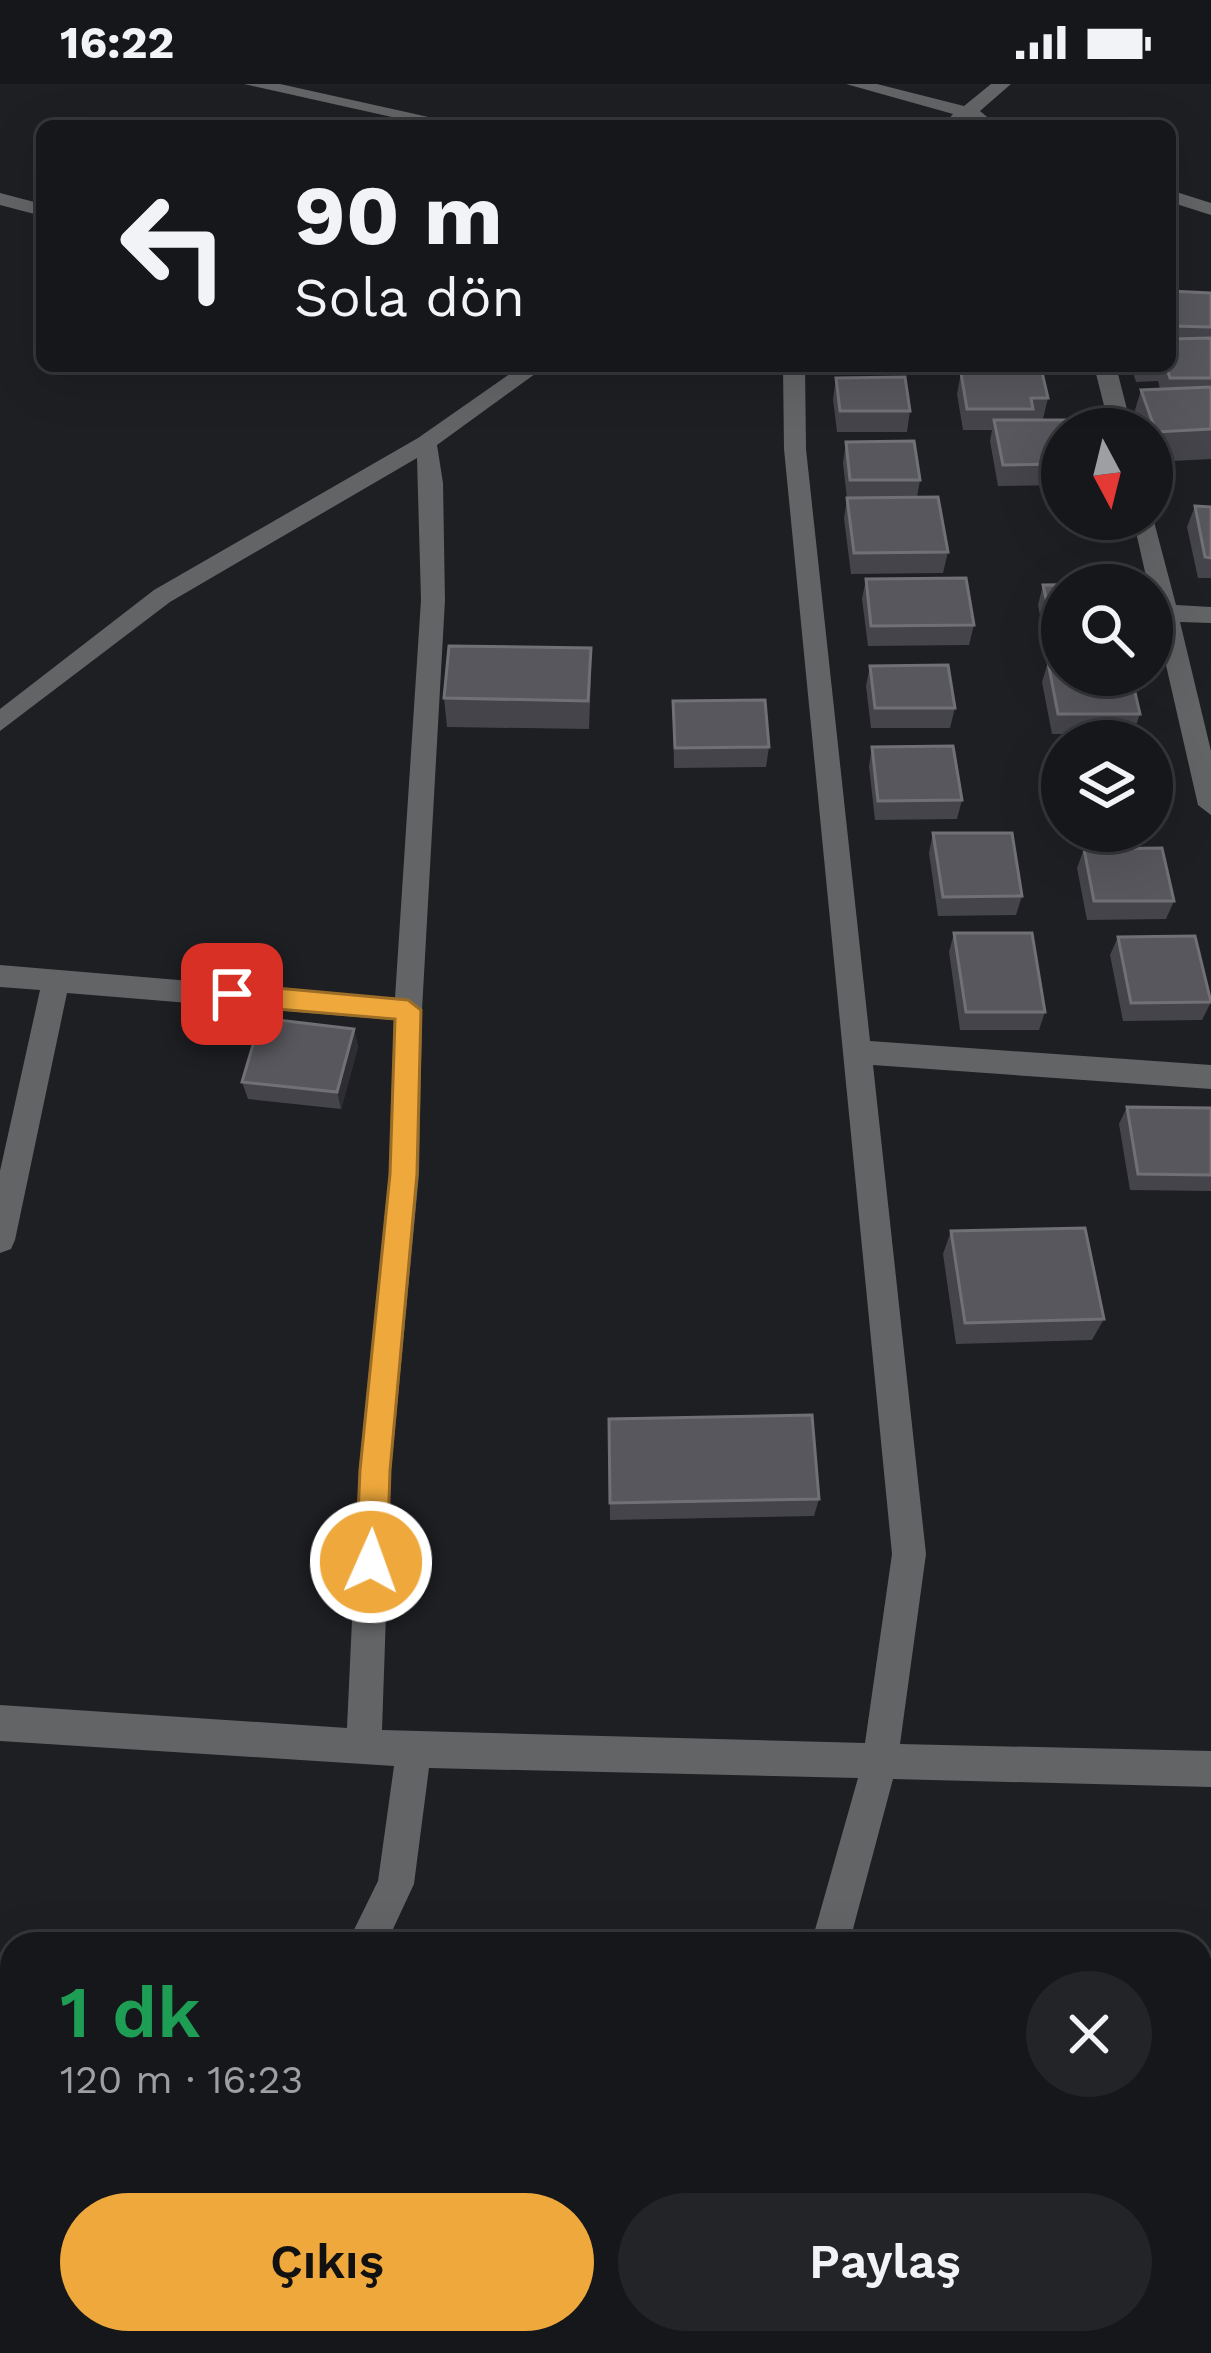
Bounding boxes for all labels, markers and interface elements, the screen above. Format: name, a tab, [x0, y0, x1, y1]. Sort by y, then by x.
text: 16:22	[60, 16, 174, 69]
text: 90 m	[294, 166, 503, 264]
icon: left	[96, 168, 252, 324]
text: Sola dön	[294, 266, 525, 329]
north arrow	[1041, 408, 1173, 540]
map controls	[1041, 408, 1173, 852]
button: search	[1041, 564, 1173, 696]
button: layers	[1041, 720, 1173, 852]
pin	[181, 943, 283, 1045]
icon: arrive	[199, 961, 265, 1027]
position arrow	[308, 1499, 434, 1625]
text: 1 dk	[60, 1970, 200, 2054]
button: close	[1026, 1971, 1152, 2097]
text: 120 m · 16:23	[60, 2057, 303, 2102]
button: Çıkış	[60, 2193, 594, 2331]
button: Paylaş	[618, 2193, 1152, 2331]

